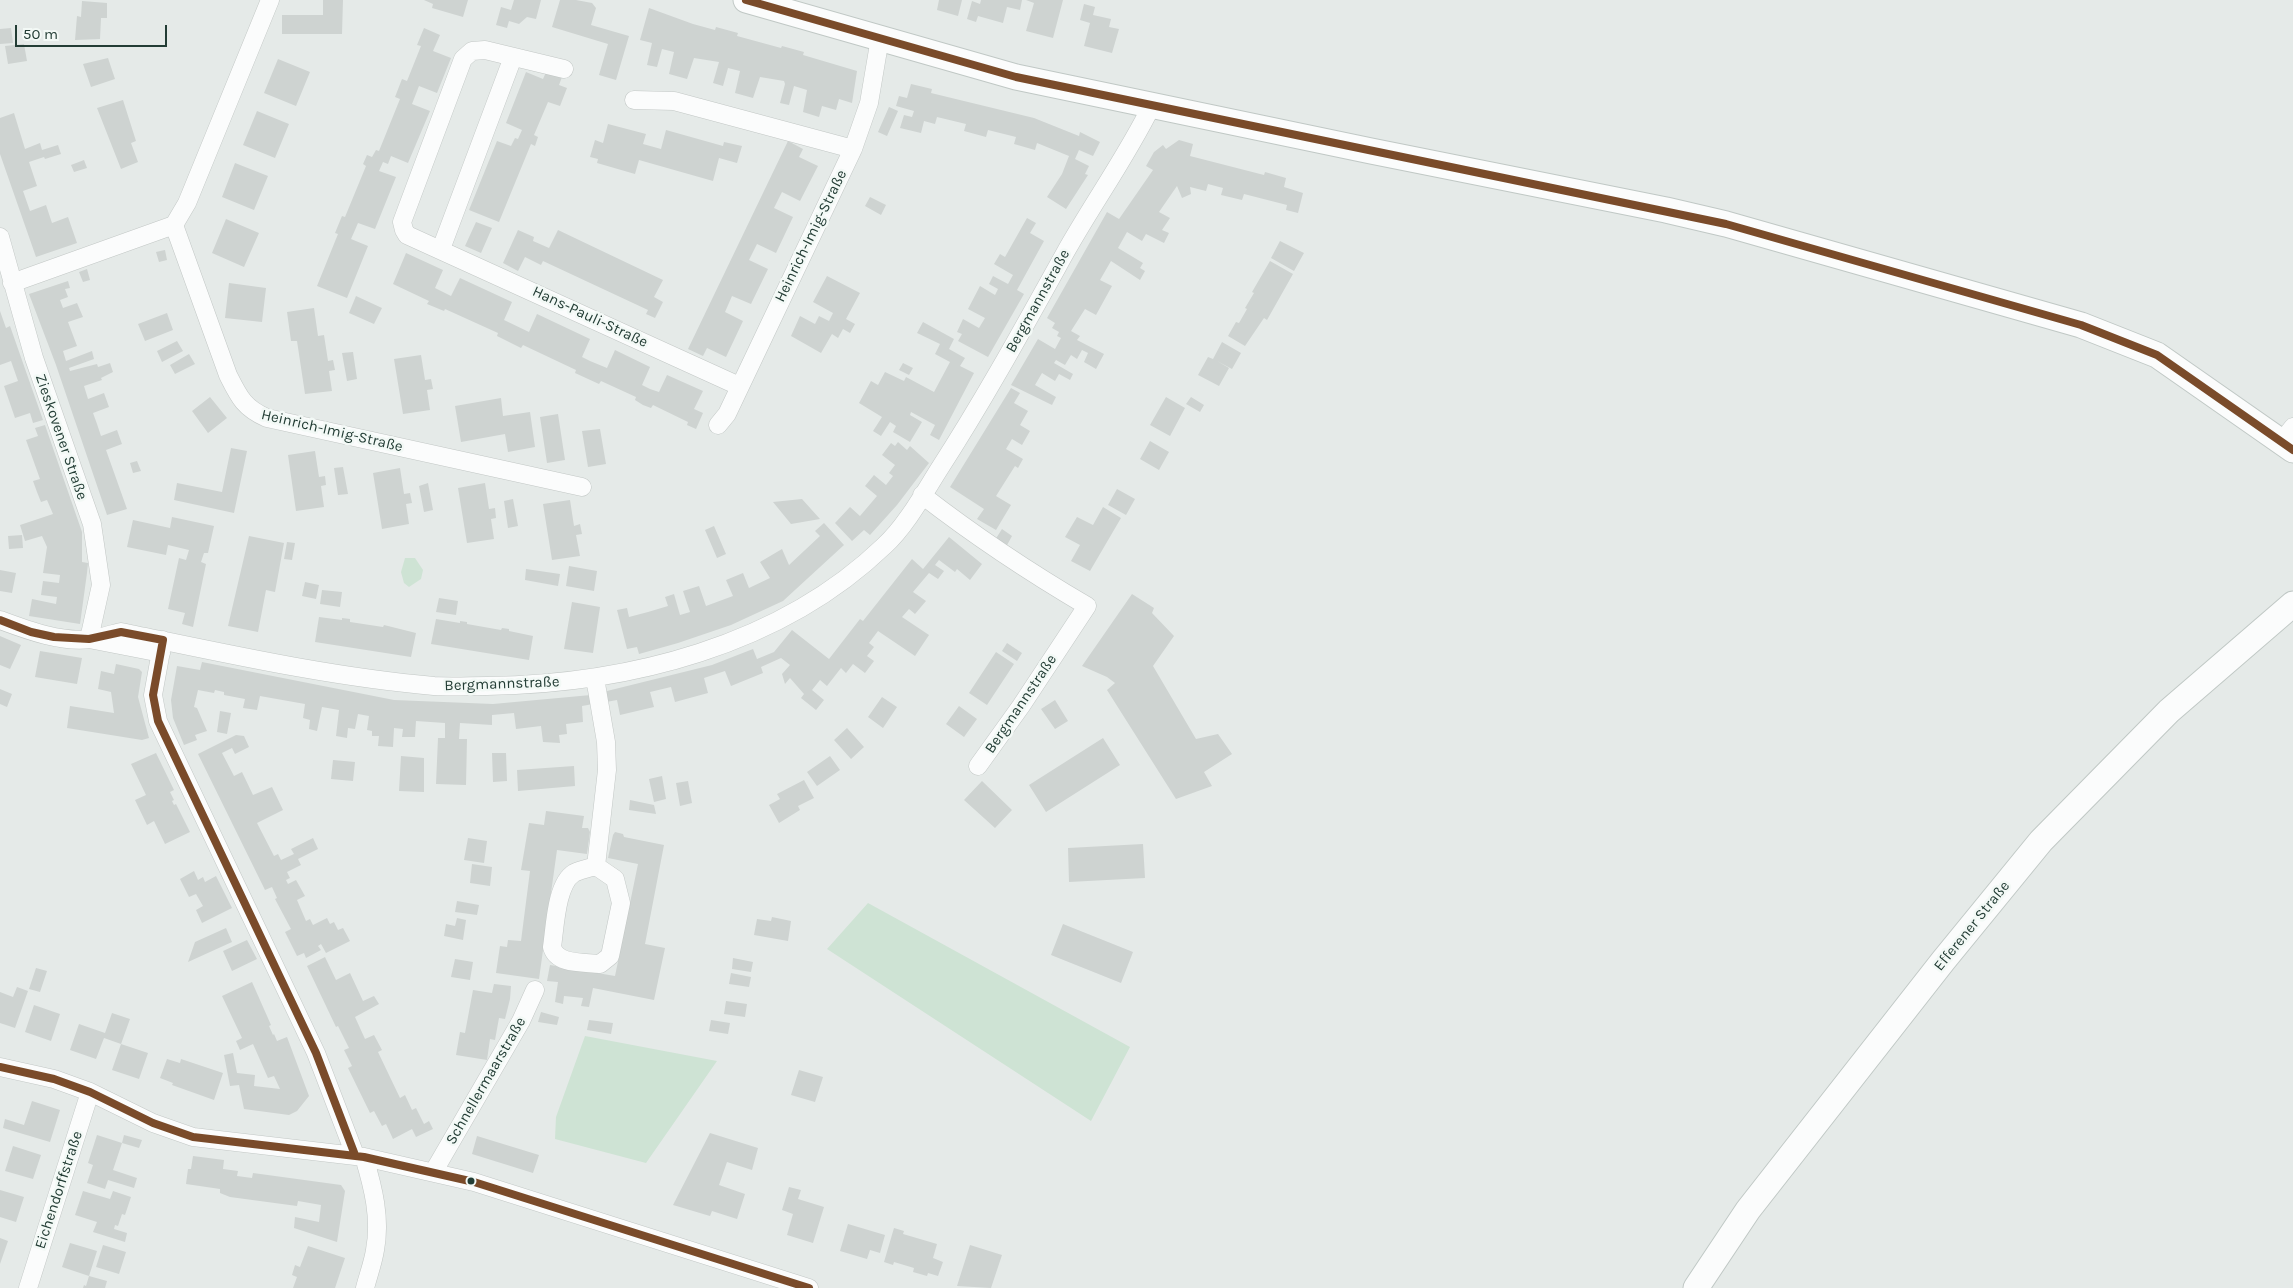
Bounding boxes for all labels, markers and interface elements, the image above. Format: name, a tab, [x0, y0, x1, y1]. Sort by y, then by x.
scale bar	[18, 15, 170, 47]
text: 50 m	[23, 25, 58, 43]
street label: Heinrich-Imig-Straße	[771, 167, 851, 305]
street label: Bergmannstraße	[1002, 246, 1074, 356]
street label: Hans-Pauli-Straße	[529, 282, 651, 352]
street label: Zieskovener Straße	[31, 372, 91, 502]
street label: Heinrich-Imig-Straße	[259, 406, 405, 456]
street label: Bergmannstraße	[981, 651, 1061, 757]
street label: Bergmannstraße	[444, 673, 560, 695]
street label: Efferener Straße	[1930, 877, 2014, 975]
street label: Schnellermaarstraße	[442, 1014, 530, 1148]
street label: Eichendorffstraße	[31, 1129, 87, 1251]
unlabelled marker	[466, 1176, 476, 1186]

